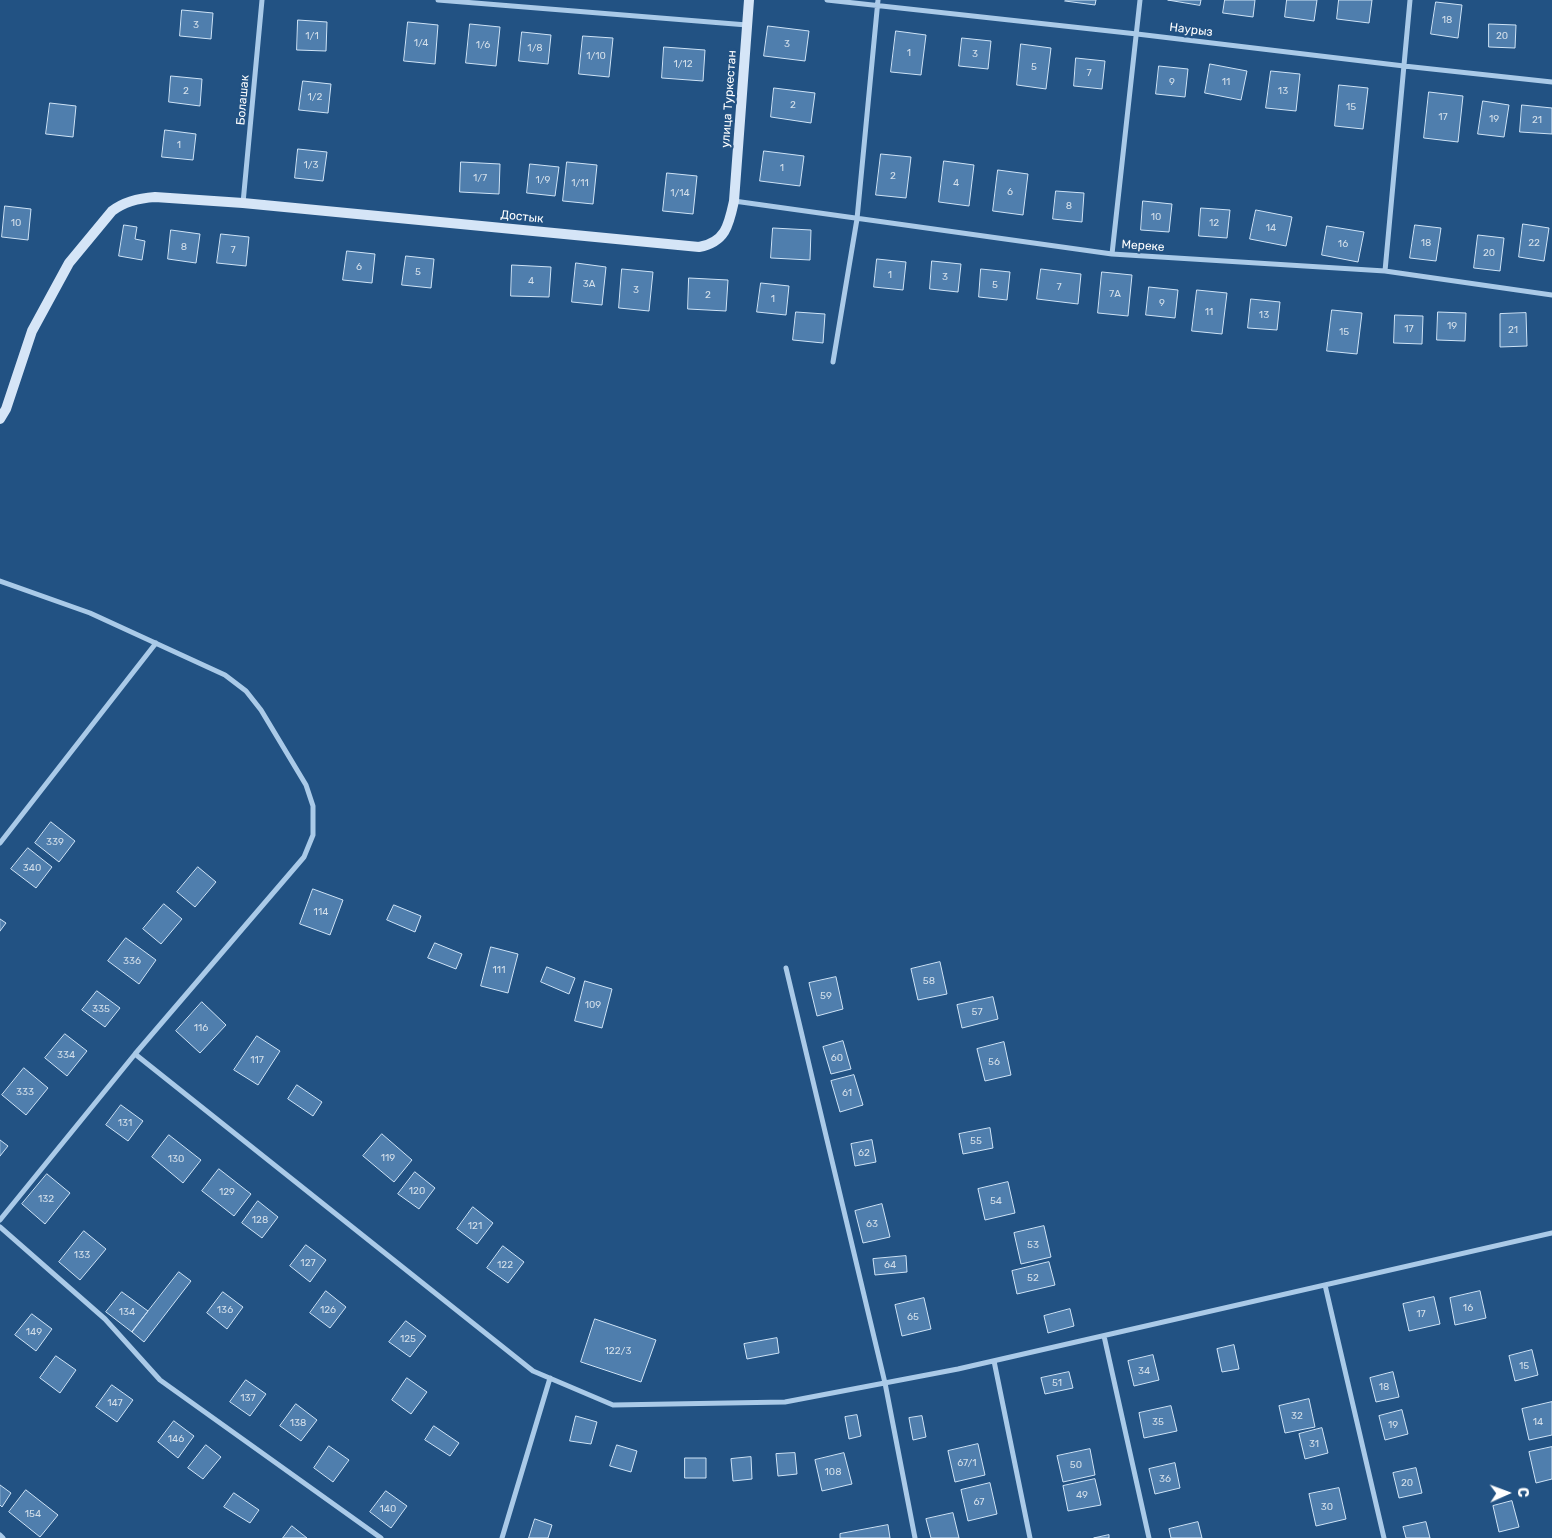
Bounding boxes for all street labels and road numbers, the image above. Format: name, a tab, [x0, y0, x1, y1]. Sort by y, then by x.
street label: Наурыз	[1169, 20, 1213, 40]
street label: улица Туркестан	[718, 50, 740, 148]
street label: Болашак	[234, 74, 252, 126]
street label: Достык	[500, 208, 544, 226]
street label: Мереке	[1121, 237, 1165, 255]

